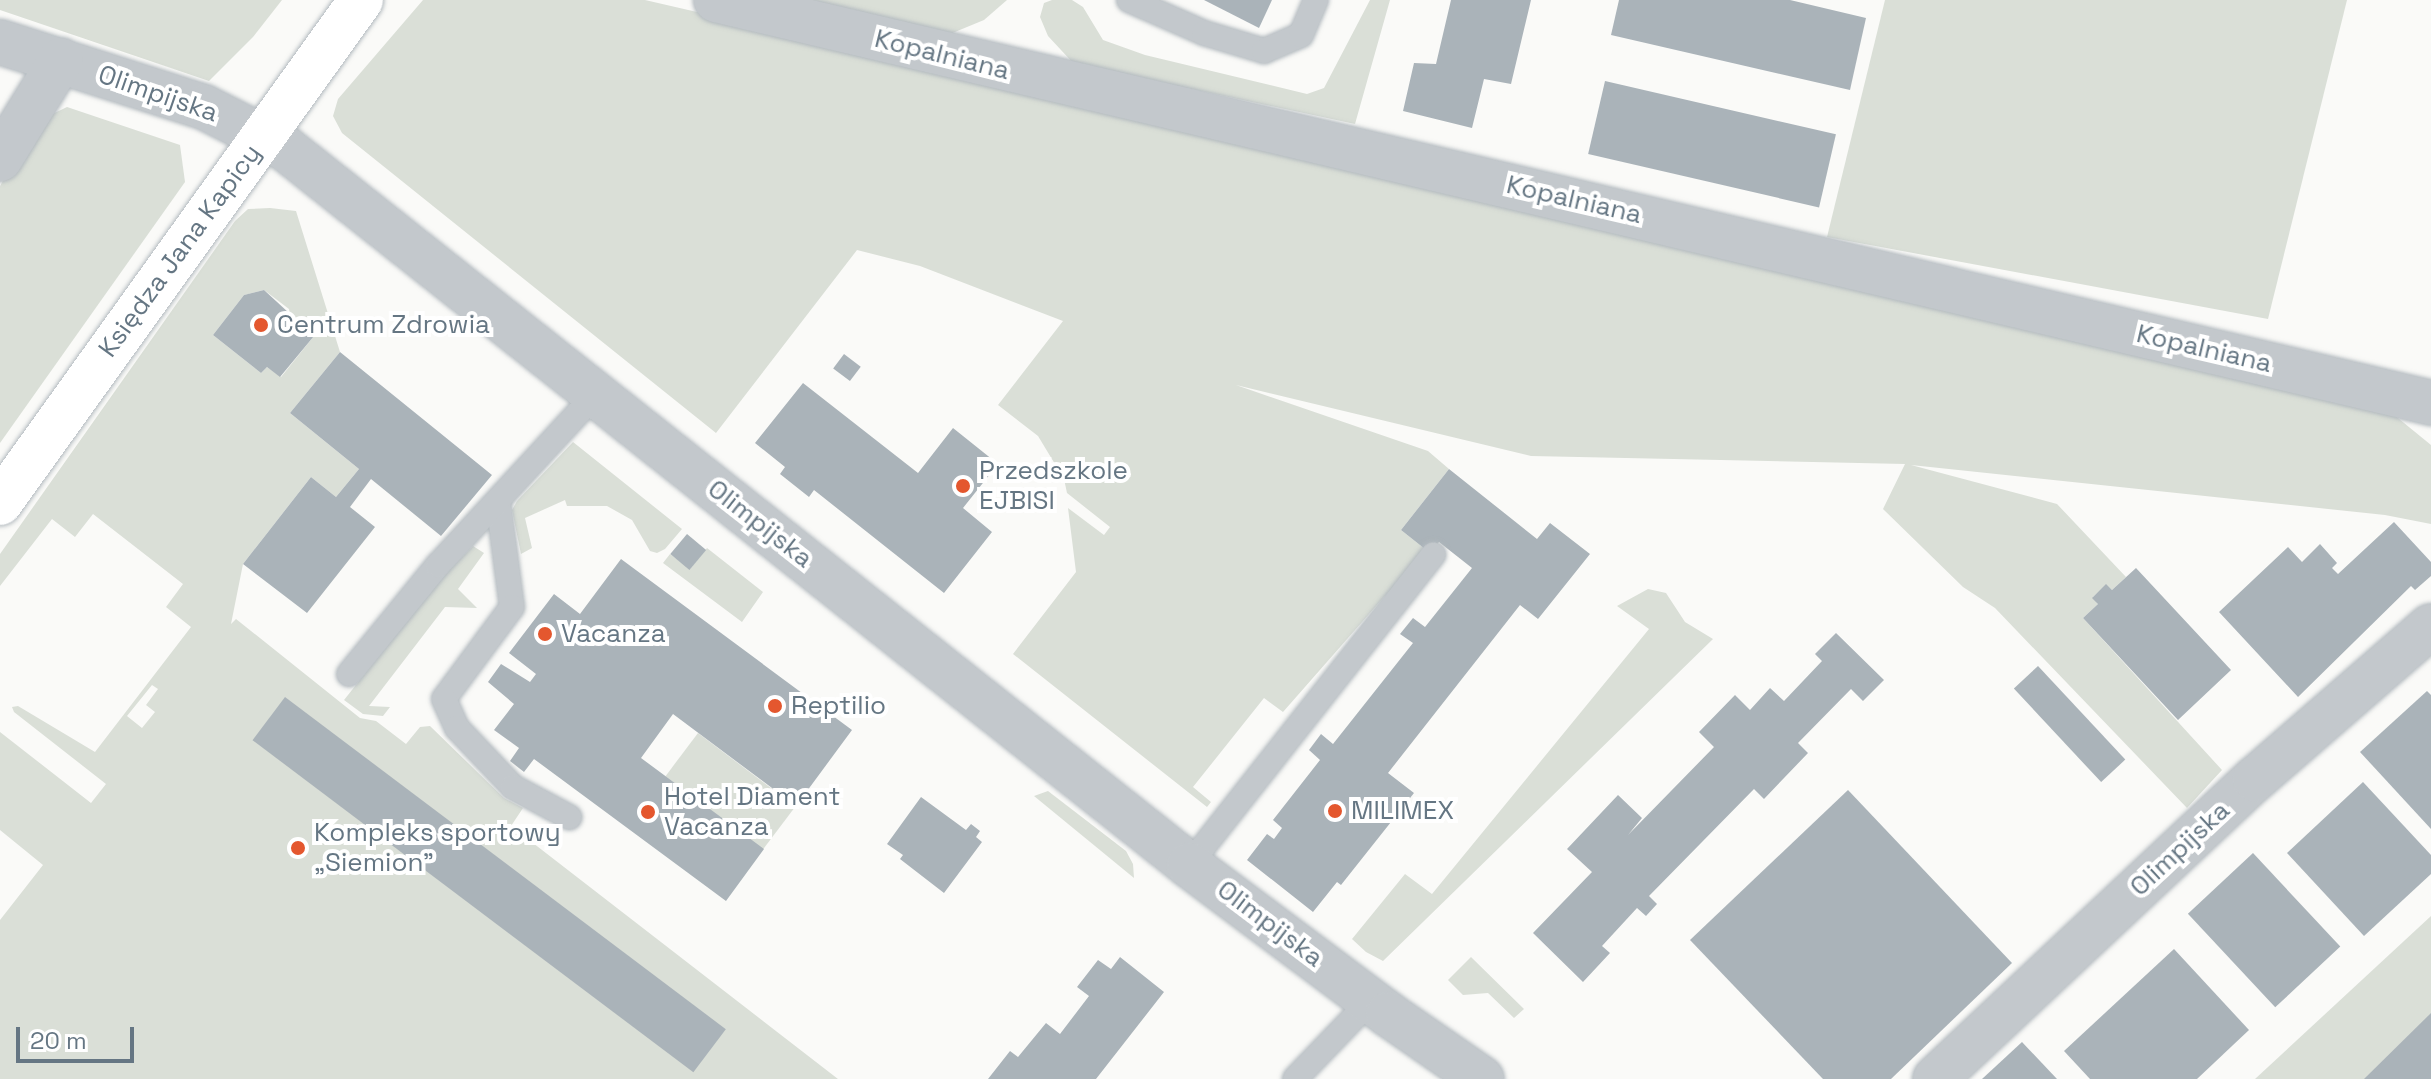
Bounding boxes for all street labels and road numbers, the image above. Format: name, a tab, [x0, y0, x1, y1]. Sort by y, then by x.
street label: Kopalniana	[871, 23, 1013, 87]
street label: Olimpijska	[94, 59, 222, 129]
street label: Księdza Jana Kapicy	[92, 138, 268, 364]
street label: Kopalniana	[1503, 169, 1645, 231]
street label: Kopalniana	[2133, 318, 2275, 380]
street label: Olimpijska	[701, 473, 819, 575]
street label: Olimpijska	[2124, 795, 2236, 903]
street label: Olimpijska	[1211, 874, 1329, 974]

